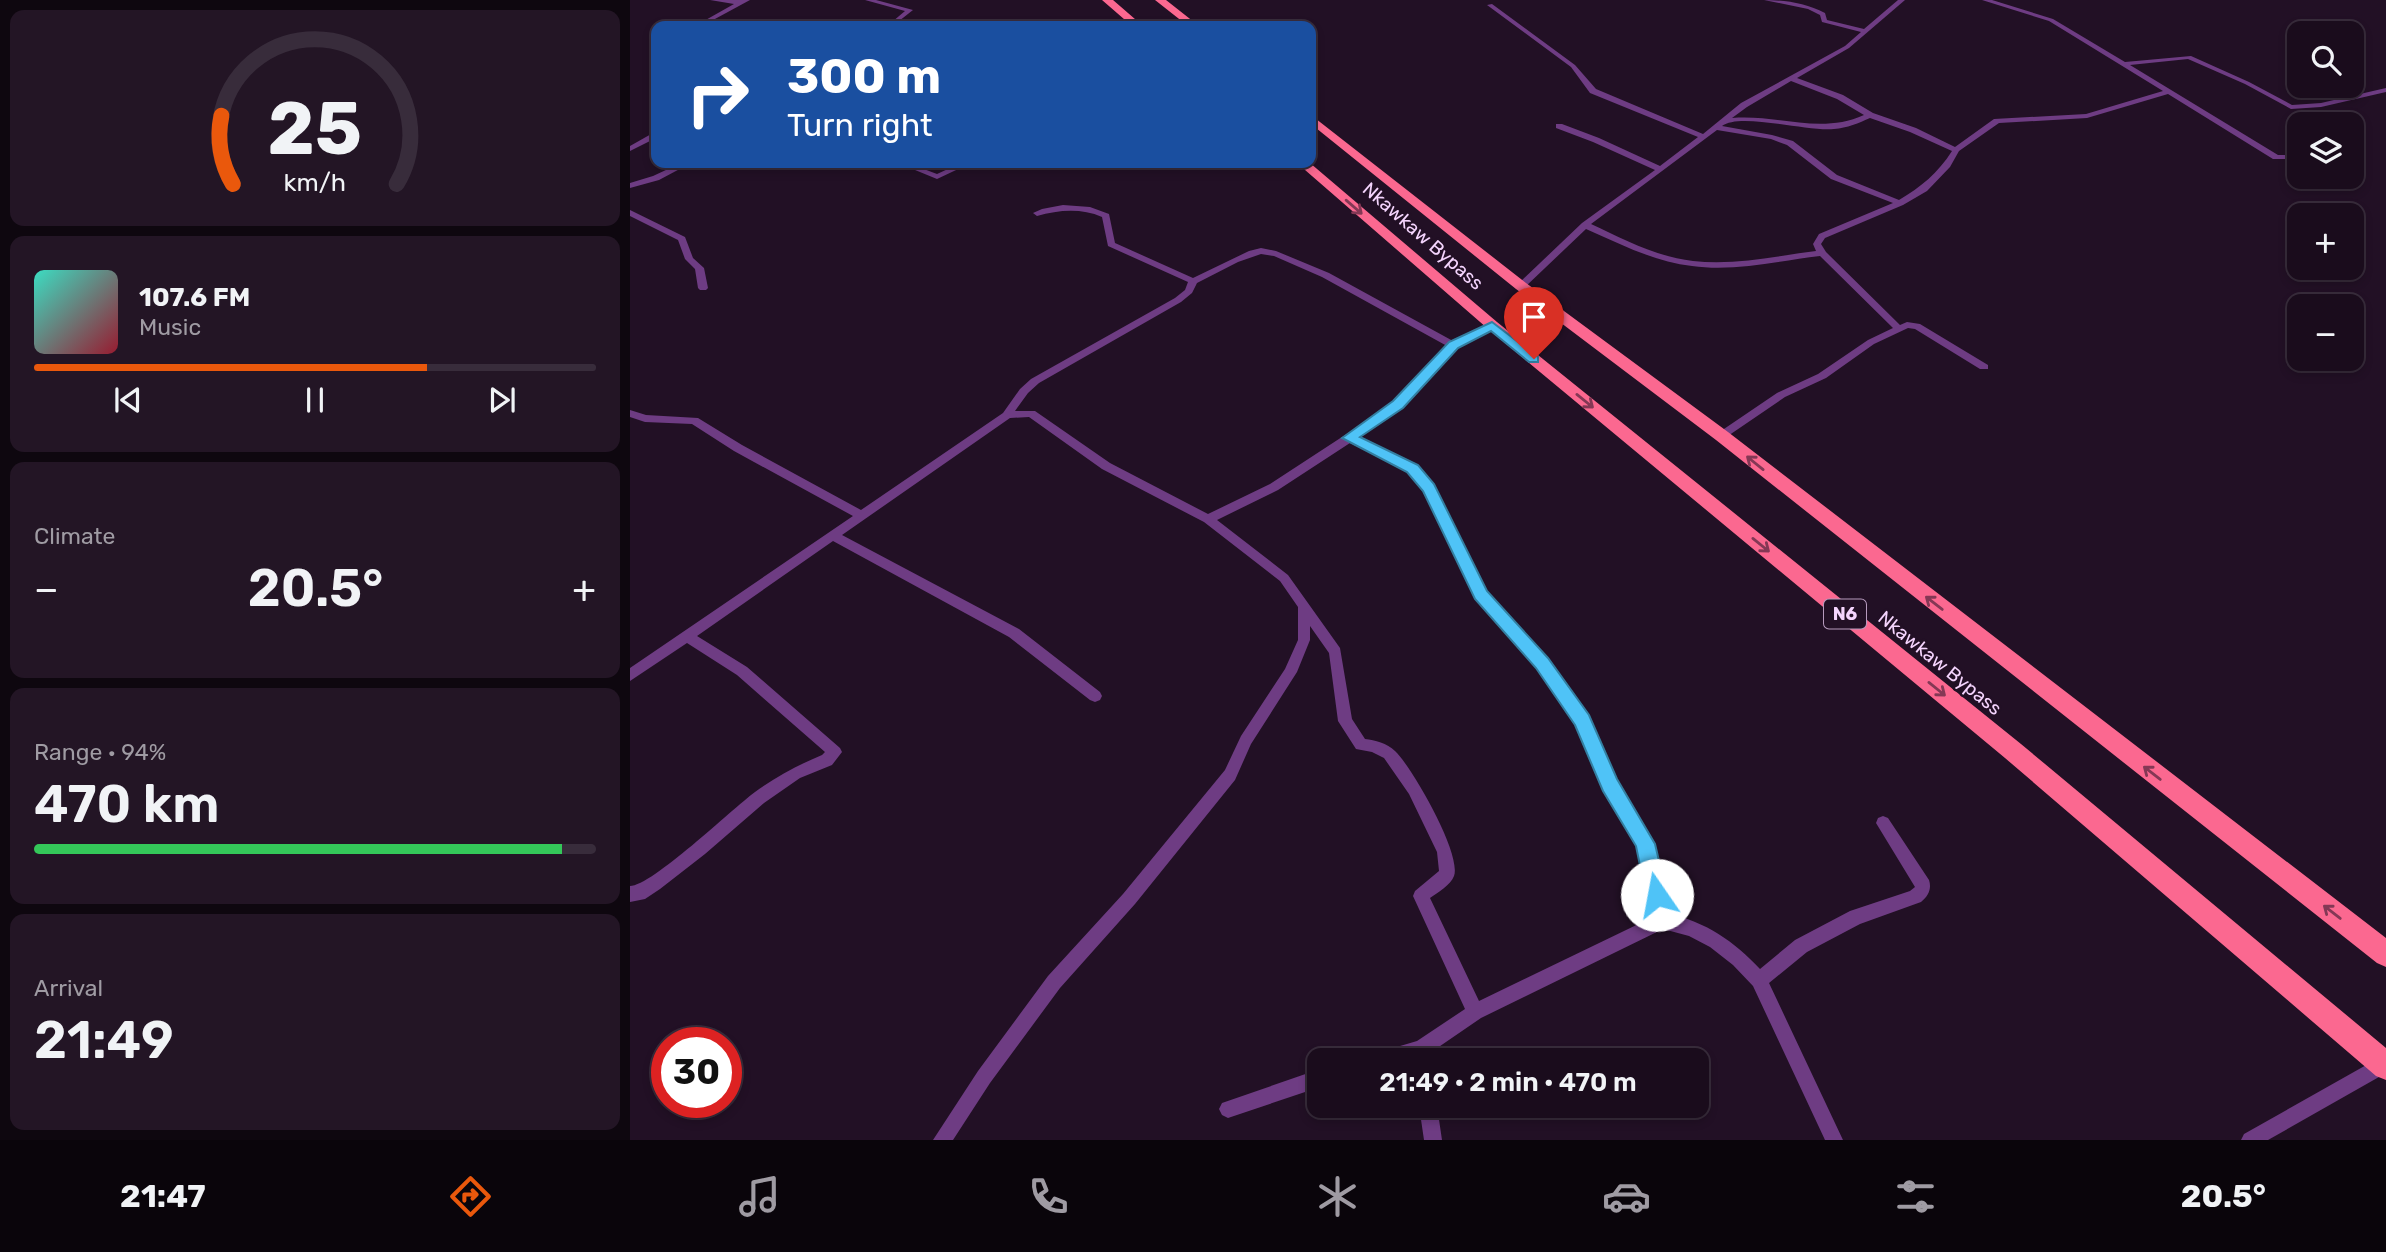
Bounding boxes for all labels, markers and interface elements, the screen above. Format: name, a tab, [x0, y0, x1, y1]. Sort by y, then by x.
map controls	[2287, 21, 2364, 371]
button: search	[2287, 21, 2364, 98]
text: 300 m	[787, 47, 941, 105]
icon: right	[672, 49, 763, 140]
text: 25	[268, 86, 362, 172]
text: Turn right	[787, 106, 932, 144]
button: layers	[2287, 112, 2364, 189]
text: km/h	[284, 168, 346, 197]
street label: Nkawkaw Bypass	[1358, 177, 1488, 295]
one-way arrow	[1345, 199, 1363, 215]
button: +	[2287, 203, 2364, 280]
text: 107.6 FM	[139, 282, 250, 313]
pin	[1504, 287, 1564, 359]
button: −	[2287, 294, 2364, 371]
icon: arrive	[1515, 298, 1553, 336]
text: Music	[139, 313, 201, 341]
icon: previous	[109, 381, 147, 419]
icon: pause	[296, 381, 334, 419]
icon: next	[483, 381, 521, 419]
one-way arrow	[1575, 393, 1593, 409]
one-way arrow	[1746, 456, 1765, 471]
text: Climate	[34, 522, 115, 550]
one-way arrow	[1751, 537, 1769, 553]
text: 20.5°	[248, 557, 383, 619]
text: −	[34, 566, 59, 612]
text: +	[572, 566, 596, 612]
one-way arrow	[1925, 596, 1944, 611]
road number: N6	[1824, 600, 1866, 628]
street label: Nkawkaw Bypass	[1874, 606, 2006, 720]
one-way arrow	[1927, 681, 1945, 697]
text: Range · 94%	[34, 738, 166, 766]
one-way arrow	[2144, 765, 2162, 780]
text: 470 km	[34, 773, 220, 835]
position arrow	[1620, 858, 1694, 932]
one-way arrow	[2323, 905, 2342, 920]
text: Arrival	[34, 974, 103, 1002]
text: 21:49	[34, 1009, 174, 1071]
speed limit sign: 30	[651, 1027, 742, 1118]
text: 21:49 · 2 min · 470 m	[1379, 1067, 1637, 1098]
icon: directions	[446, 1172, 495, 1221]
icon: music	[735, 1172, 784, 1221]
icon: phone	[1024, 1172, 1073, 1221]
icon: climate	[1313, 1172, 1362, 1221]
icon: car	[1602, 1172, 1651, 1221]
icon: filters	[1891, 1172, 1940, 1221]
text: 21:47	[120, 1177, 206, 1215]
text: 20.5°	[2181, 1177, 2266, 1215]

